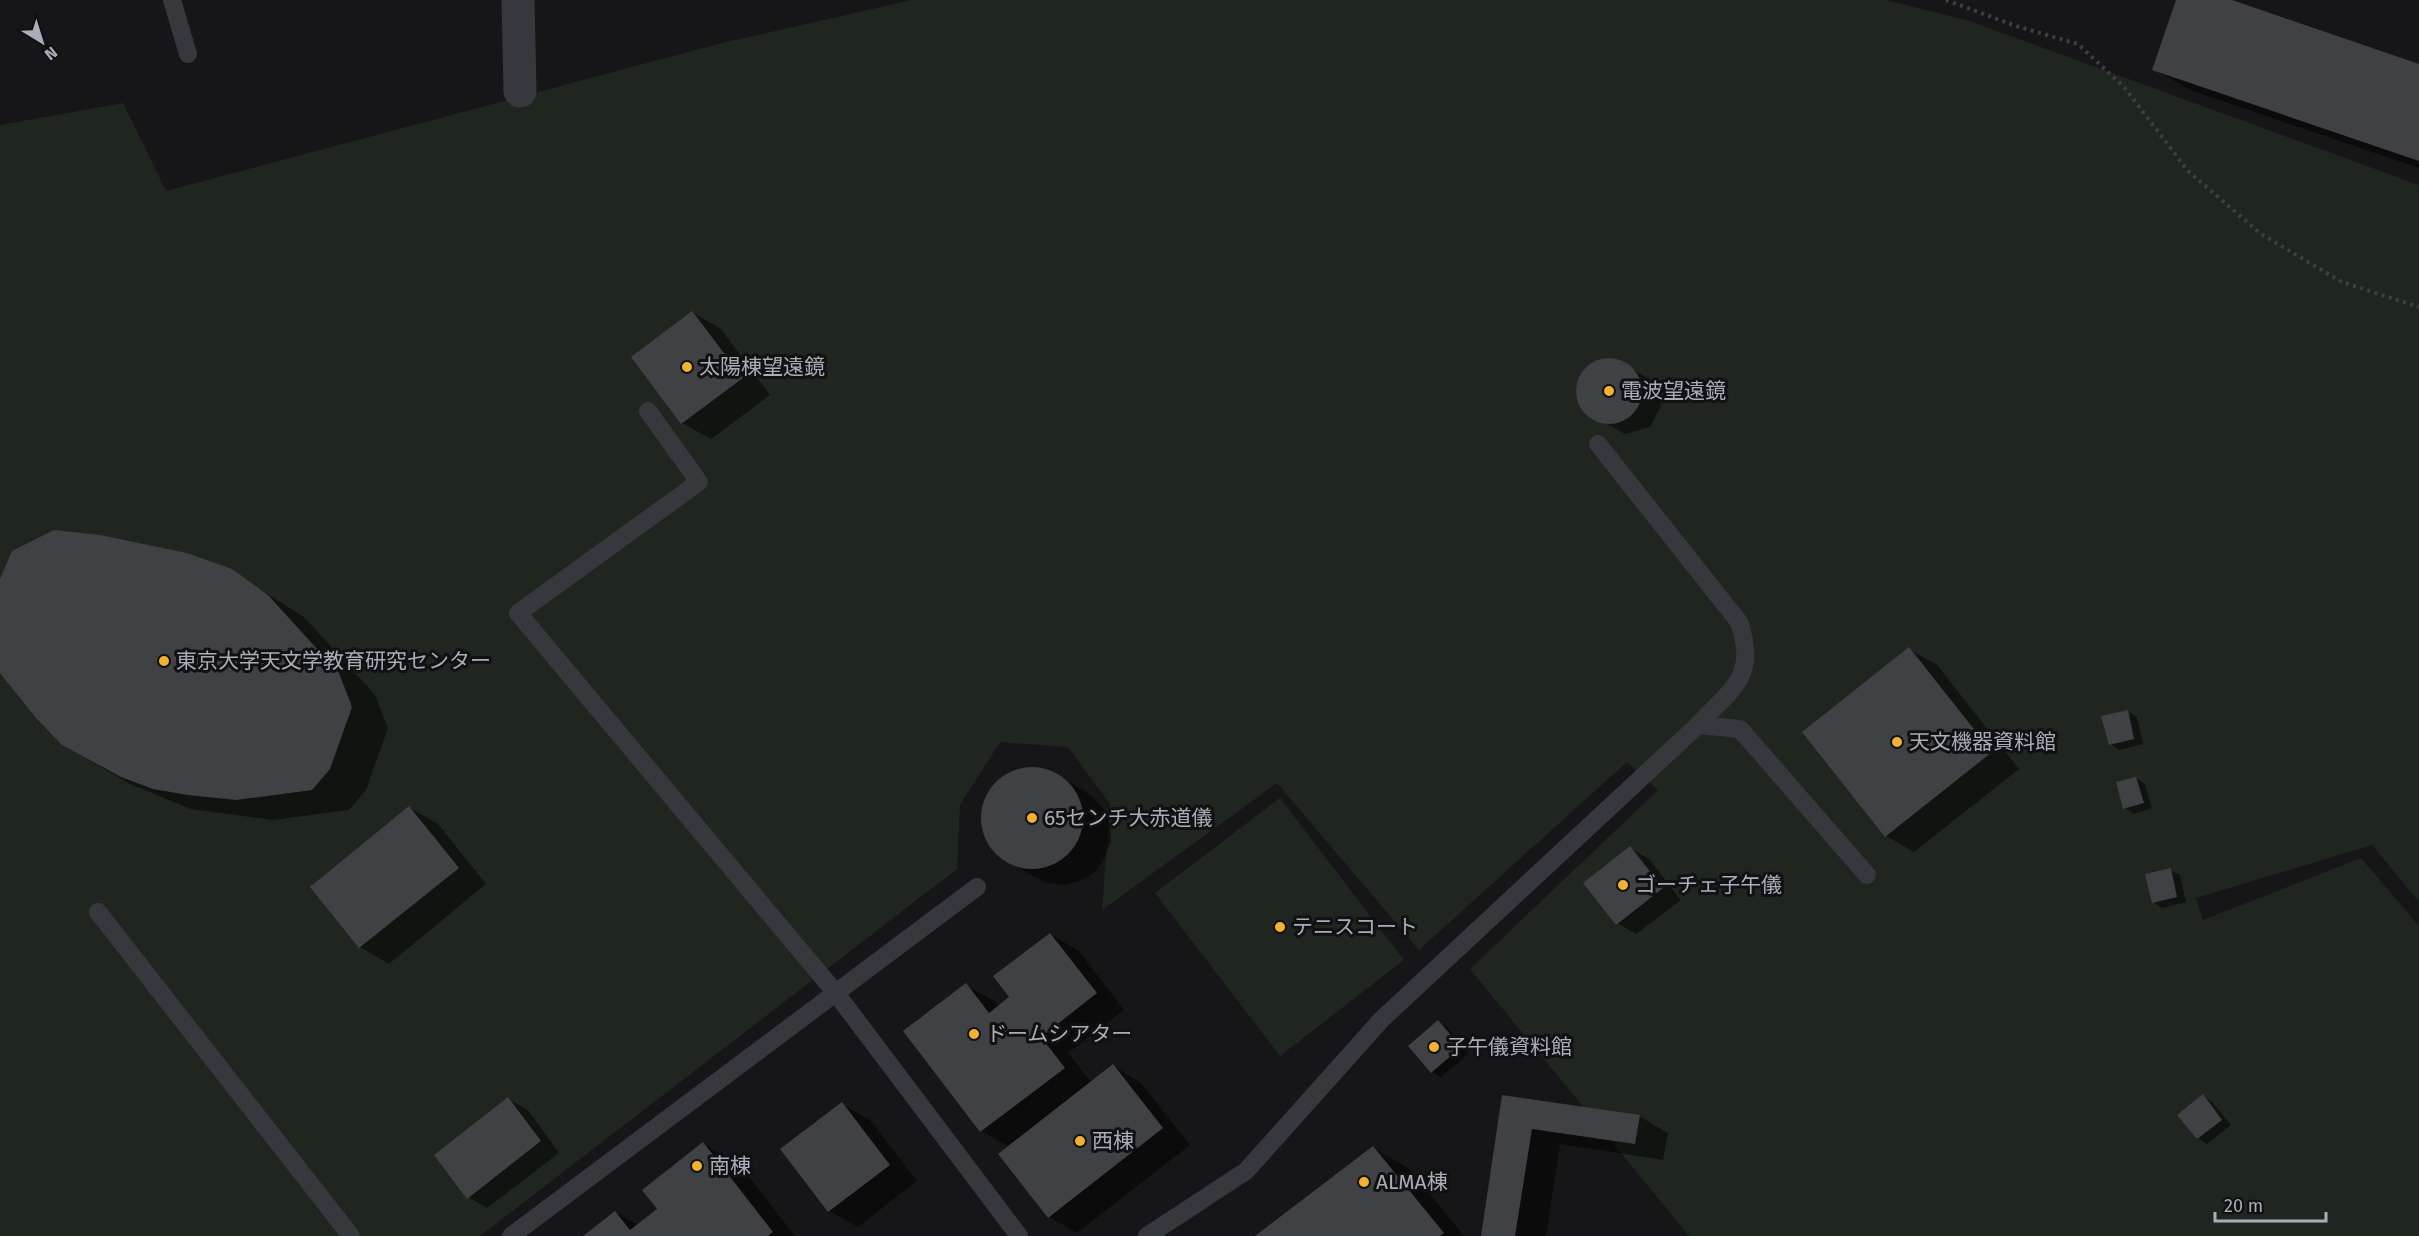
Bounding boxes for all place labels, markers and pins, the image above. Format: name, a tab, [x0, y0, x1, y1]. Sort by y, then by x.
place label: 太陽棟望遠鏡	[699, 354, 825, 380]
marker: 太陽棟望遠鏡	[680, 360, 694, 374]
place label: 電波望遠鏡	[1621, 378, 1726, 404]
marker: 電波望遠鏡	[1602, 384, 1616, 398]
place label: 東京大学天文学教育研究センター	[176, 648, 491, 674]
marker: 東京大学天文学教育研究センター	[157, 654, 171, 668]
place label: 天文機器資料館	[1909, 729, 2056, 755]
marker: 天文機器資料館	[1890, 735, 1904, 749]
place label: 65センチ大赤道儀	[1044, 805, 1213, 831]
marker: 65センチ大赤道儀	[1025, 811, 1039, 825]
place label: ゴーチェ子午儀	[1635, 872, 1782, 898]
marker: ゴーチェ子午儀	[1616, 878, 1630, 892]
place label: テニスコート	[1292, 914, 1418, 940]
marker: テニスコート	[1273, 920, 1287, 934]
place label: ドームシアター	[986, 1021, 1132, 1047]
marker: ドームシアター	[967, 1027, 981, 1041]
place label: 子午儀資料館	[1446, 1034, 1572, 1060]
marker: 子午儀資料館	[1427, 1040, 1441, 1054]
place label: 西棟	[1092, 1128, 1134, 1154]
marker: 西棟	[1073, 1134, 1087, 1148]
place label: 南棟	[709, 1153, 751, 1179]
marker: 南棟	[690, 1159, 704, 1173]
place label: ALMA棟	[1376, 1169, 1448, 1195]
marker: ALMA棟	[1357, 1175, 1371, 1189]

